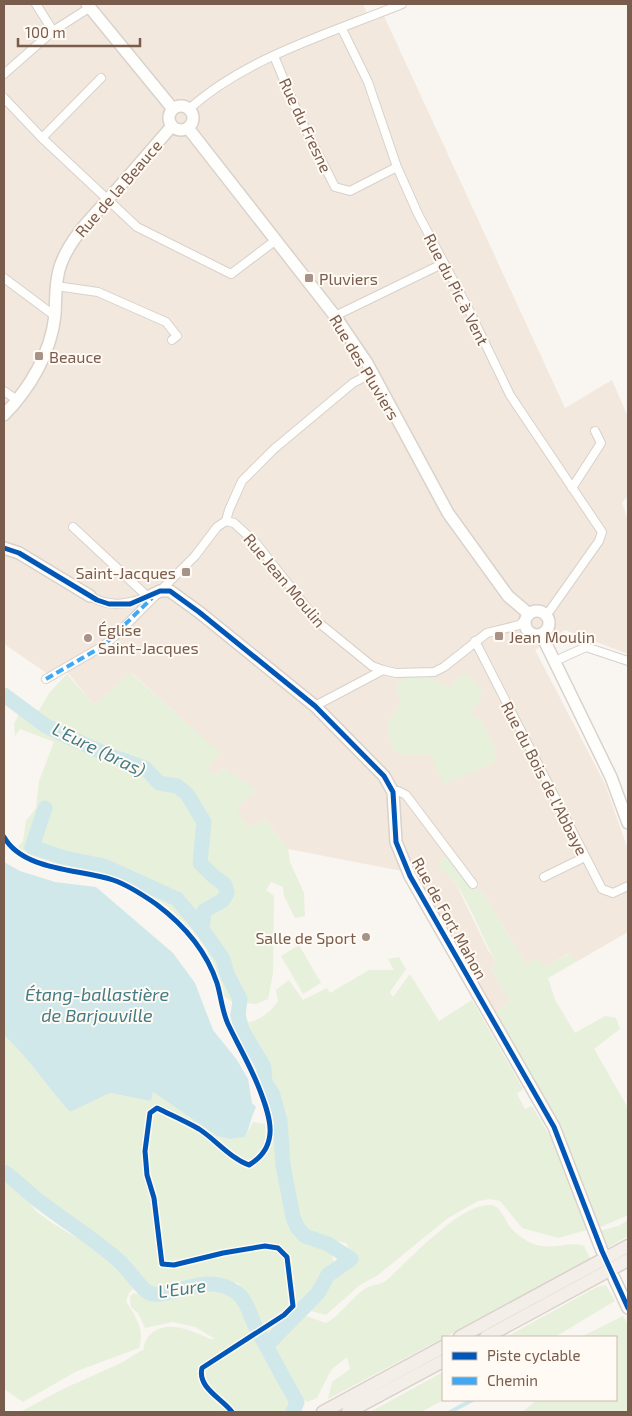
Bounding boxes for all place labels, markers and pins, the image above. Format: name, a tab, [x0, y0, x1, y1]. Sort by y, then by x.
place label: Pluviers	[319, 269, 378, 288]
marker: Pluviers	[303, 272, 315, 284]
place label: Beauce	[49, 347, 102, 366]
marker: Beauce	[33, 350, 45, 362]
place label: Saint-Jacques	[75, 563, 176, 582]
marker: Saint-Jacques	[180, 566, 192, 578]
place label: Église Saint-Jacques	[98, 620, 199, 657]
place label: Jean Moulin	[509, 627, 595, 646]
marker: Jean Moulin	[493, 630, 505, 642]
marker: Église Saint-Jacques	[82, 632, 94, 644]
place label: Salle de Sport	[255, 928, 356, 947]
marker: Salle de Sport	[360, 931, 372, 943]

